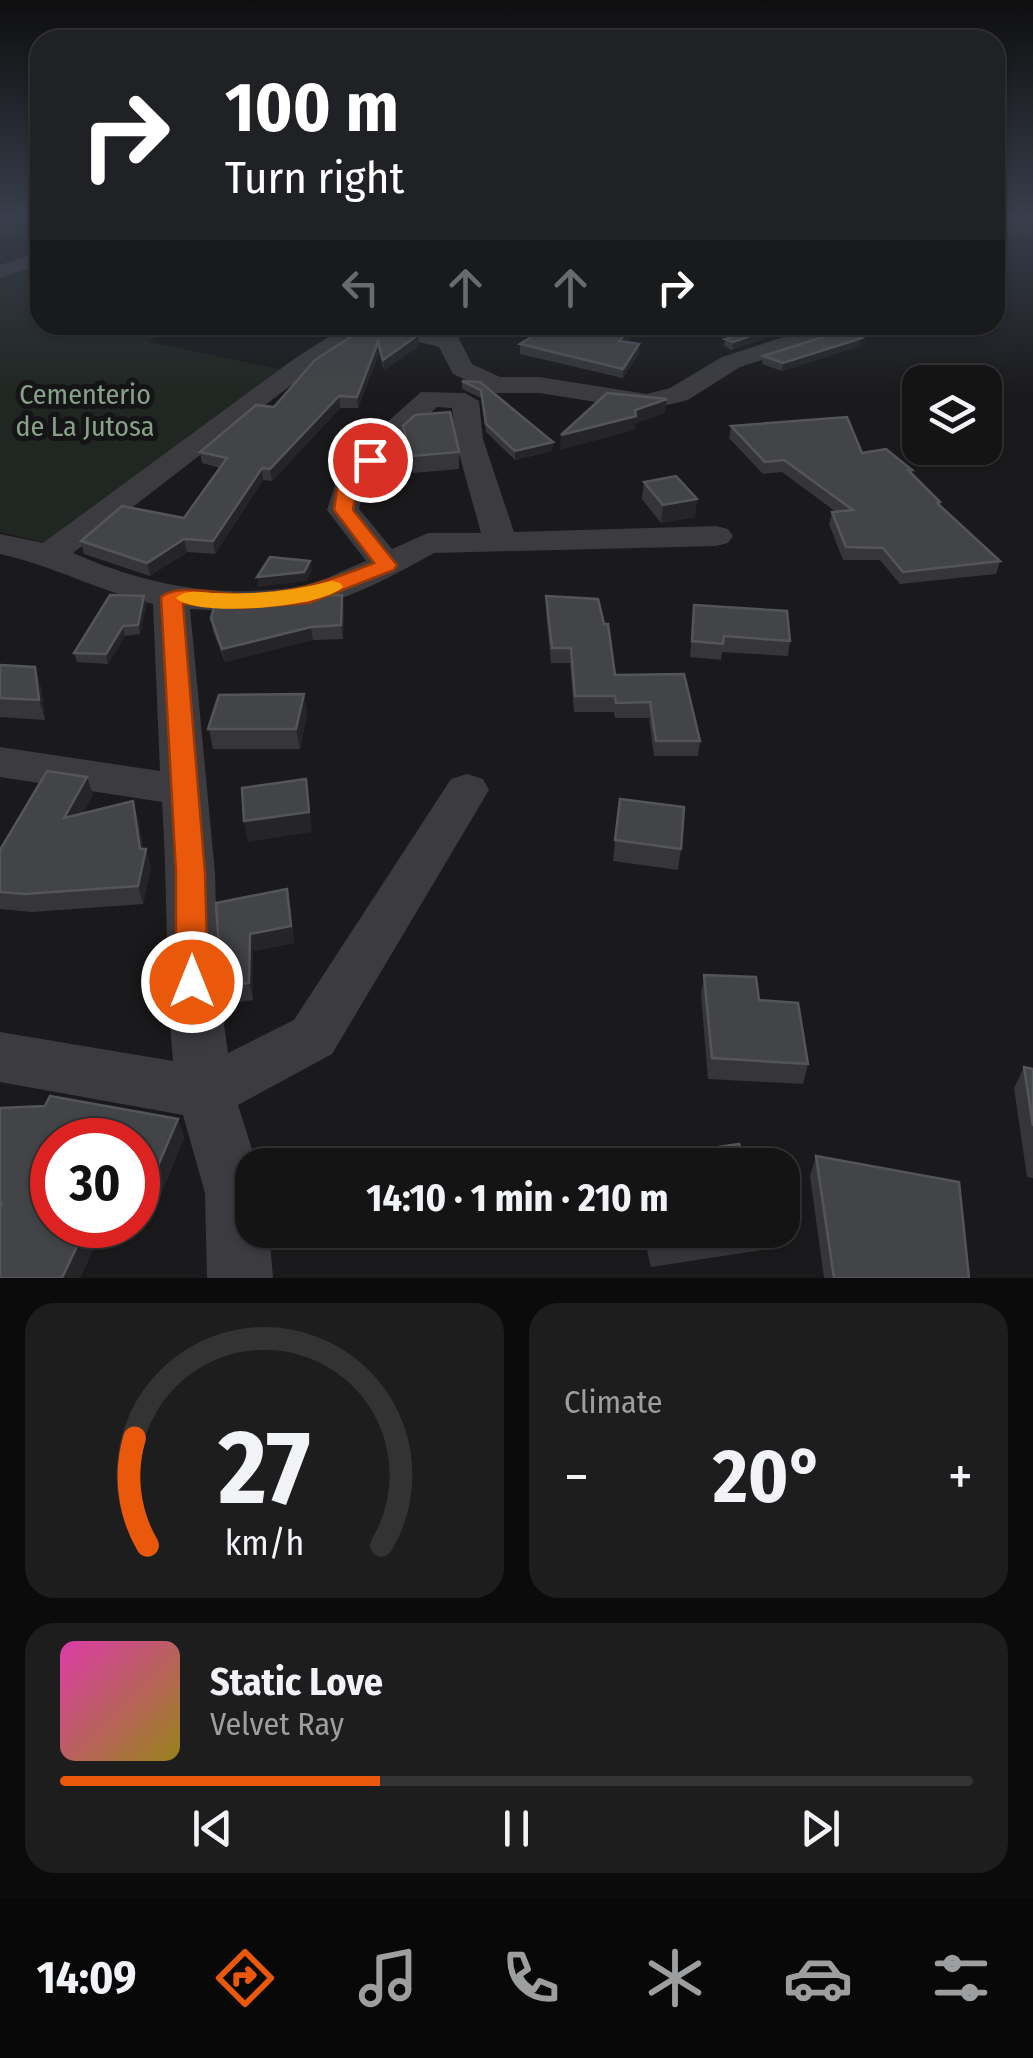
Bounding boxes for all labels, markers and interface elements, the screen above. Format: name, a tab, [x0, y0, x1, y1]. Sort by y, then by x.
text: 100 m	[225, 66, 399, 150]
icon: right	[60, 70, 190, 200]
text: Turn right	[225, 151, 404, 205]
icon: left	[333, 260, 388, 315]
icon: ahead	[438, 260, 493, 315]
icon: ahead	[543, 260, 598, 315]
icon: right	[648, 260, 703, 315]
map controls	[902, 365, 1002, 465]
button: layers	[902, 365, 1002, 465]
park label: Cementerio de La Jutosa	[15, 378, 155, 443]
pin	[328, 418, 413, 503]
icon: arrive	[343, 433, 398, 488]
position arrow	[140, 930, 244, 1034]
speed limit sign: 30	[30, 1118, 160, 1248]
text: 14:10 · 1 min · 210 m	[366, 1175, 669, 1221]
text: Climate	[564, 1383, 663, 1421]
text: 27	[218, 1406, 310, 1531]
text: 20°	[713, 1432, 824, 1522]
text: −	[564, 1444, 589, 1510]
text: +	[948, 1444, 973, 1510]
text: km/h	[225, 1522, 304, 1564]
text: Static Love	[210, 1659, 383, 1705]
text: Velvet Ray	[210, 1705, 344, 1743]
icon: previous	[185, 1801, 240, 1856]
icon: pause	[489, 1801, 544, 1856]
icon: next	[793, 1801, 848, 1856]
icon: directions	[210, 1943, 280, 2013]
icon: music	[353, 1943, 423, 2013]
icon: phone	[496, 1943, 566, 2013]
icon: climate	[640, 1943, 710, 2013]
icon: car	[783, 1943, 853, 2013]
icon: filters	[926, 1943, 996, 2013]
text: 14:09	[37, 1951, 137, 2005]

